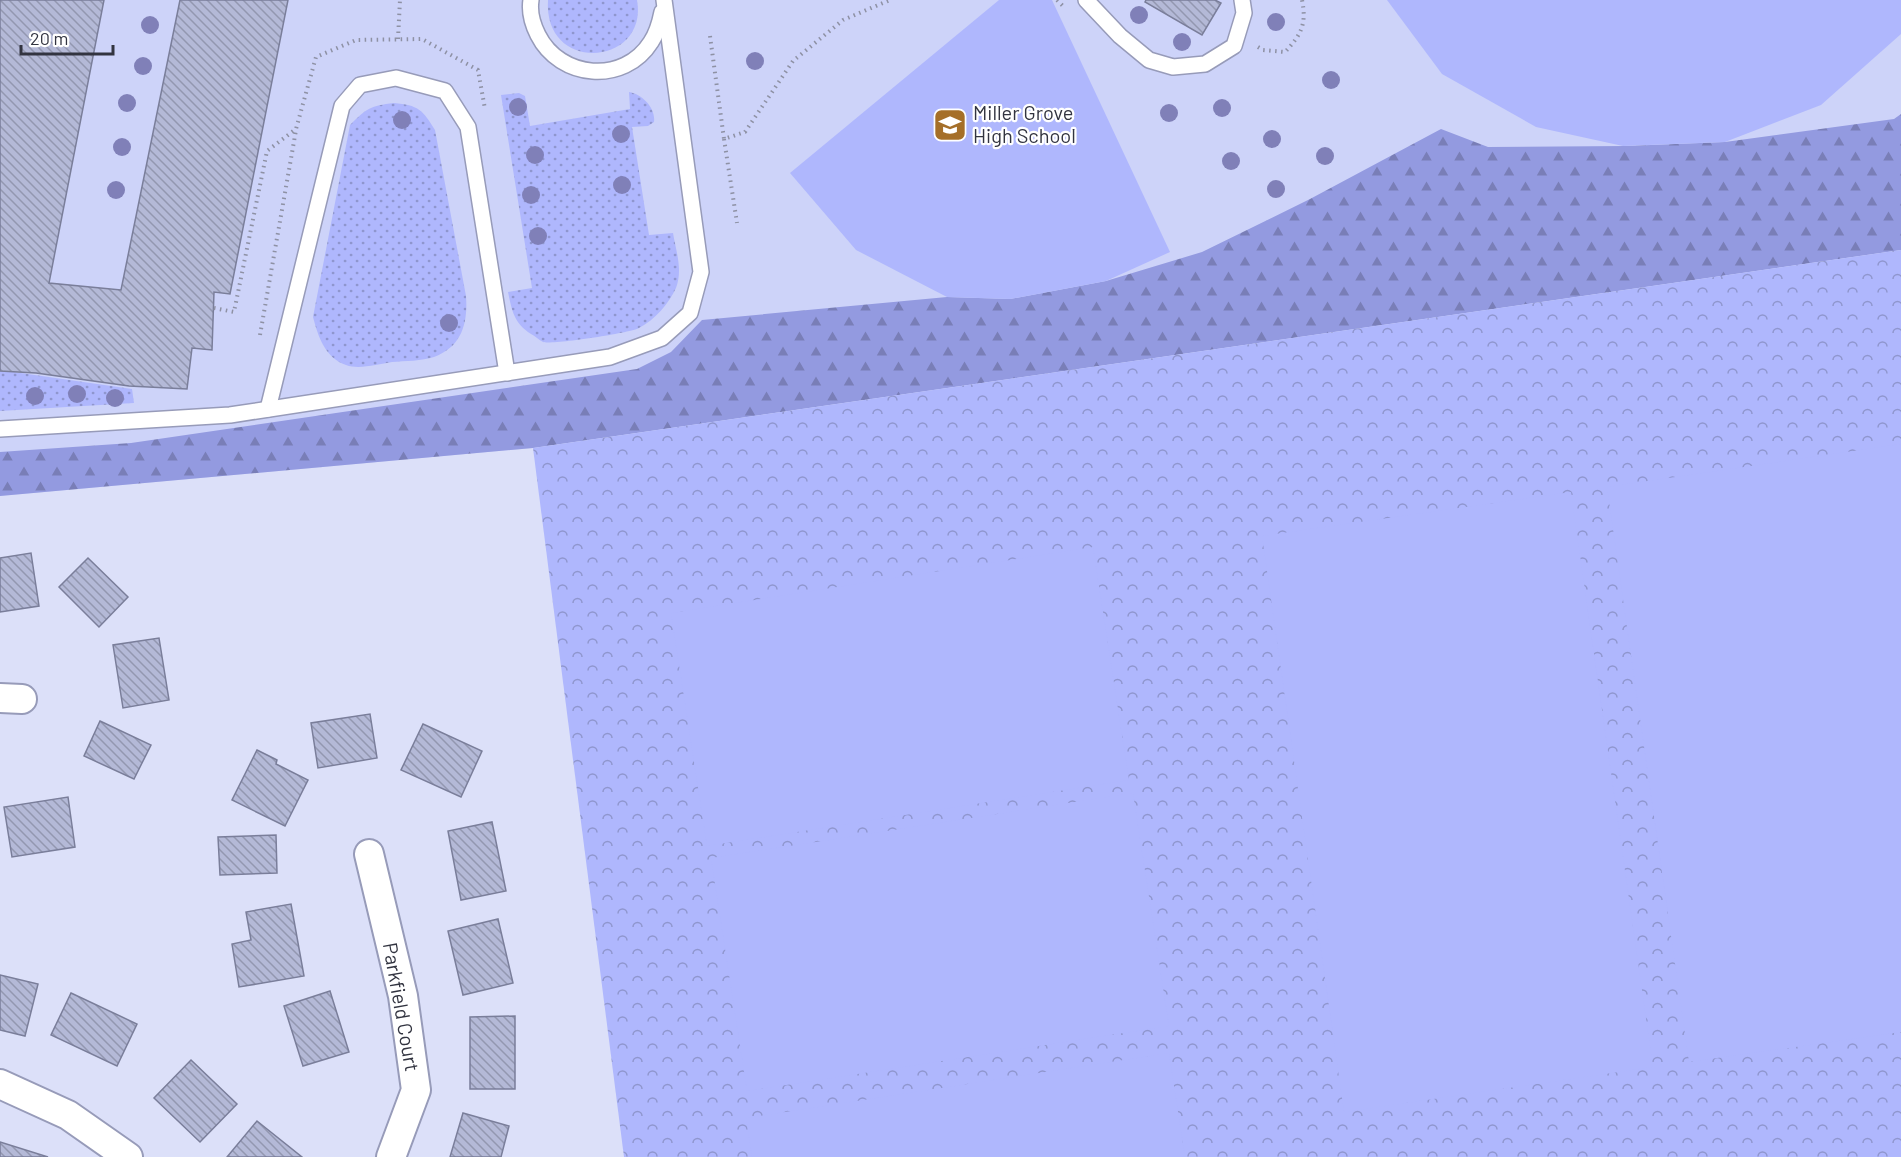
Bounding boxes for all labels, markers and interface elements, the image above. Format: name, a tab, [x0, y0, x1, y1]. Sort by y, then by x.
scale bar	[21, 18, 112, 56]
text: 20 m	[30, 27, 68, 49]
place label: Miller Grove High School	[973, 100, 1076, 147]
school or university icon: Miller Grove High School	[932, 107, 968, 143]
street label: Parkfield Court	[379, 941, 425, 1073]

